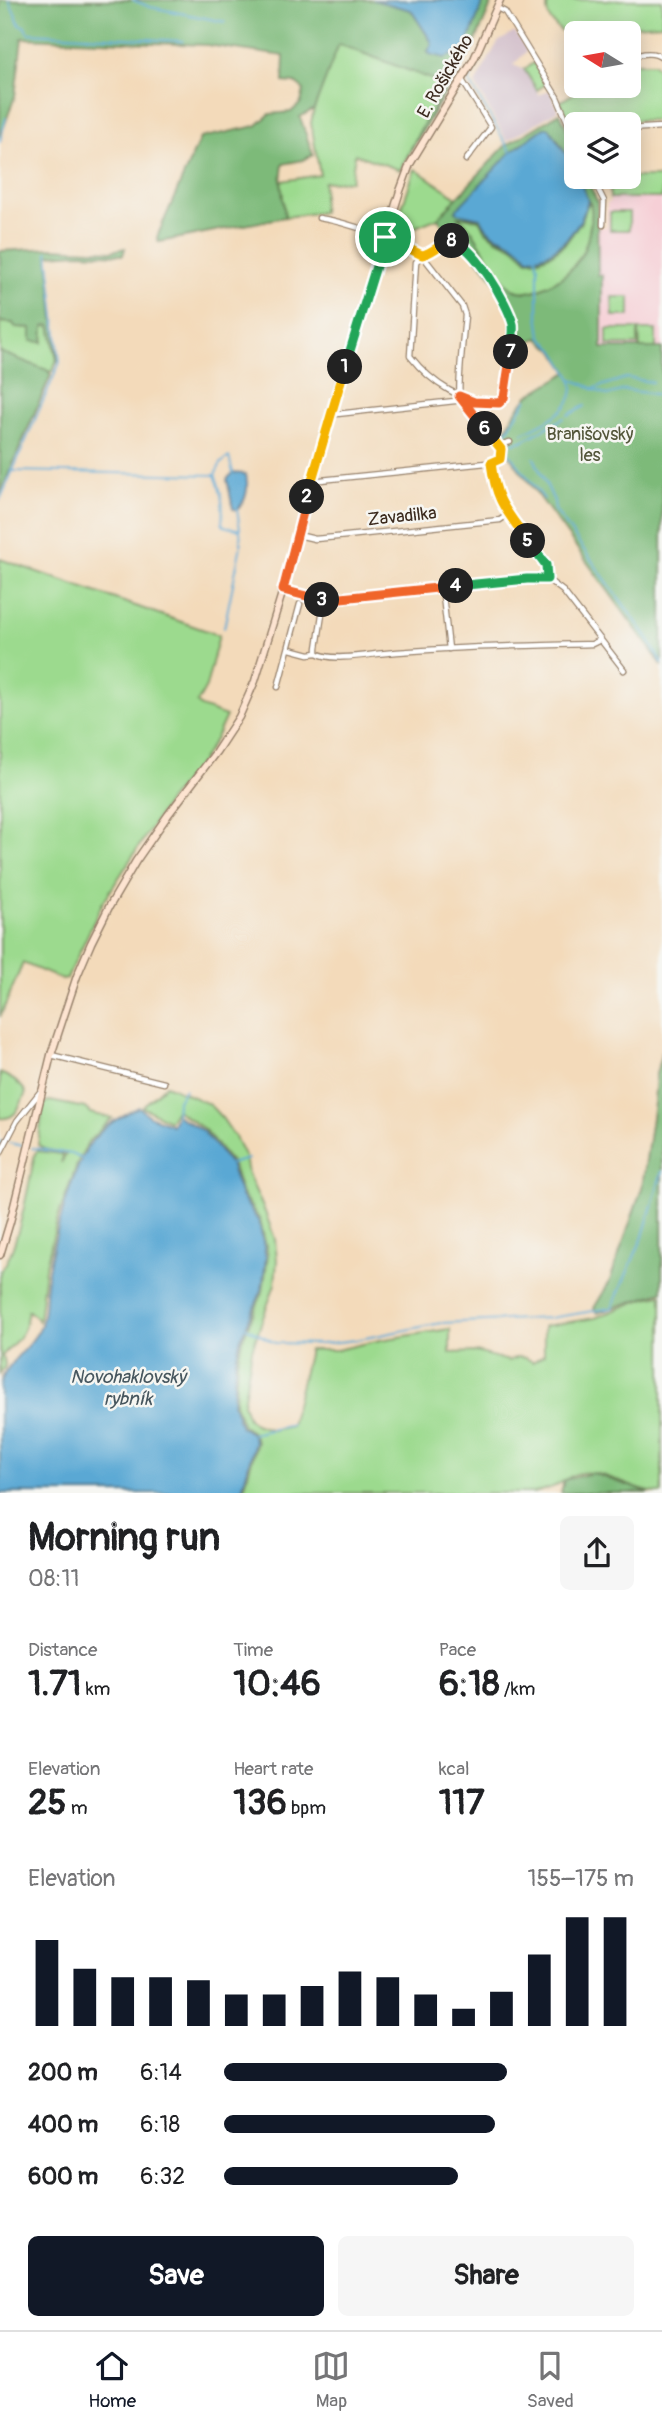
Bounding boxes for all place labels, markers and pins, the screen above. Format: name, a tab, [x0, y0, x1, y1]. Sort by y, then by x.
pin	[355, 207, 415, 267]
pin: 8	[434, 224, 470, 258]
pin: 7	[494, 334, 528, 370]
pin: 1	[328, 350, 362, 384]
pin: 6	[468, 412, 503, 446]
pin: 2	[290, 480, 324, 514]
pin: 5	[510, 524, 546, 558]
pin: 4	[438, 568, 474, 604]
pin: 3	[304, 582, 340, 618]

